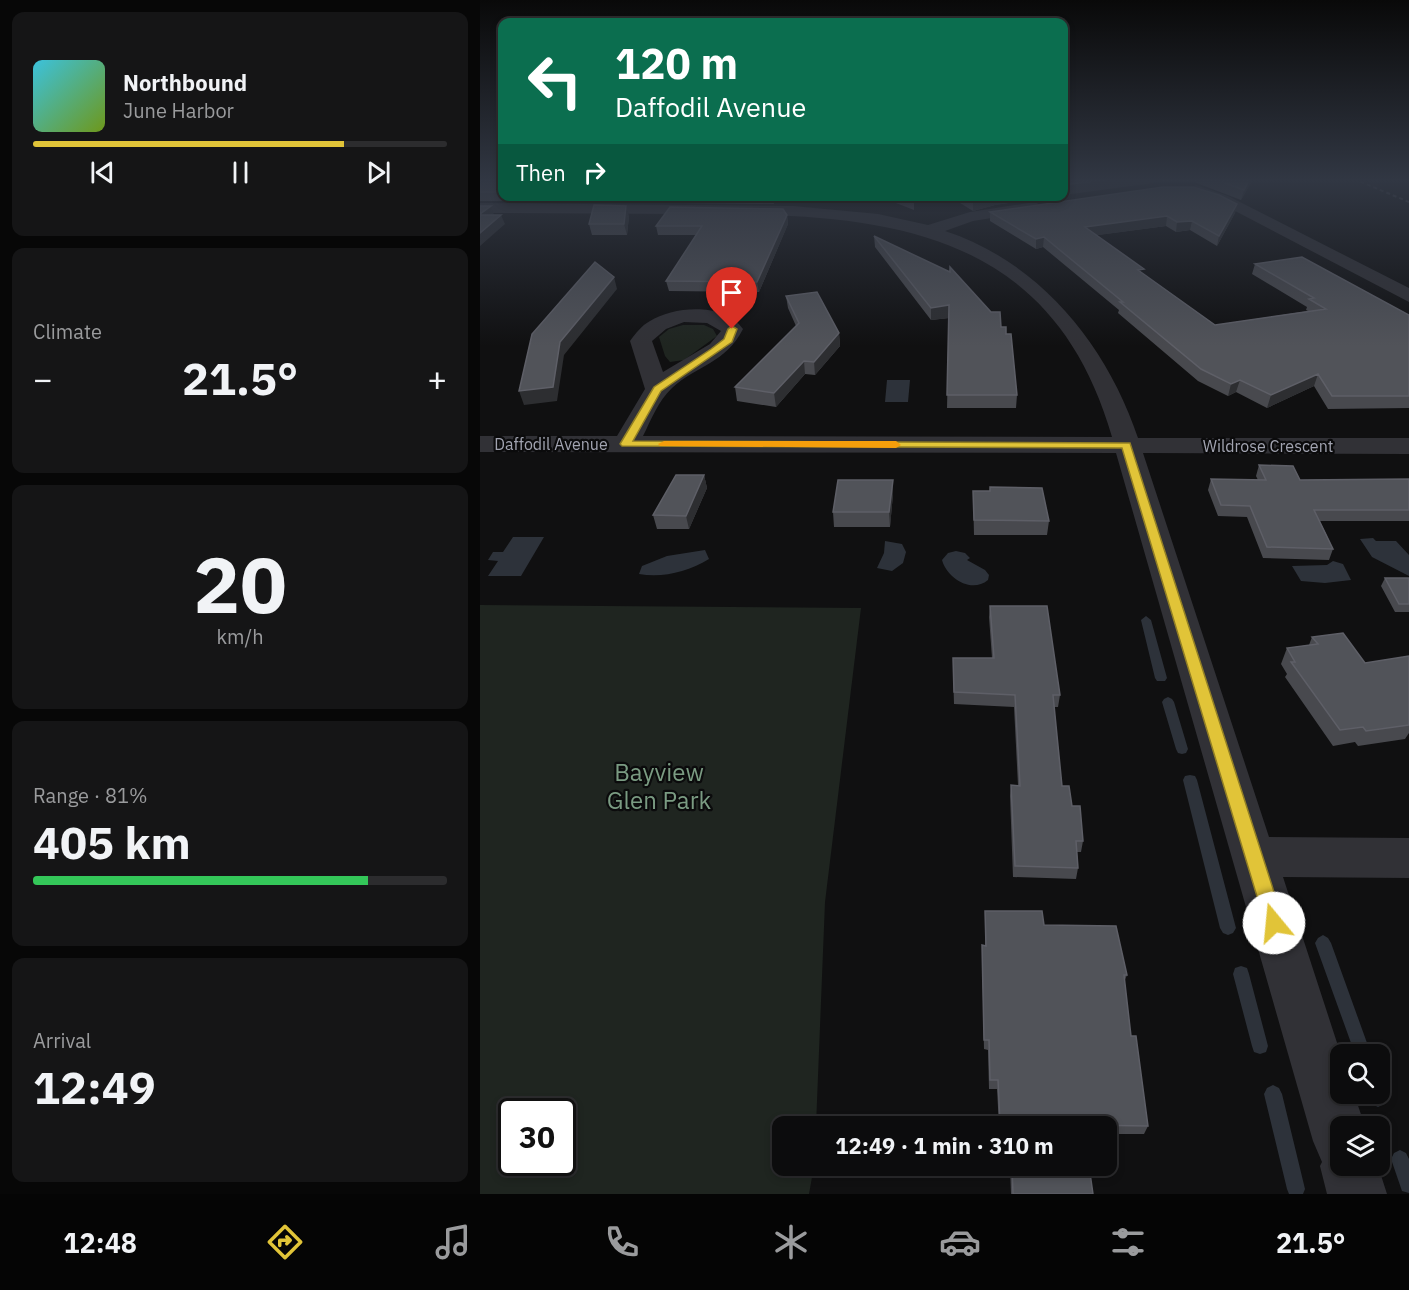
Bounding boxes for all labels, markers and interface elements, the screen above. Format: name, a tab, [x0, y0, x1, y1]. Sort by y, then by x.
text: 120 m	[615, 36, 738, 91]
icon: left	[516, 42, 594, 120]
text: Northbound	[123, 68, 247, 97]
text: Daffodil Avenue	[615, 89, 806, 124]
text: June Harbor	[123, 97, 234, 124]
icon: previous	[86, 156, 119, 189]
icon: pause	[224, 156, 257, 189]
icon: next	[362, 156, 395, 189]
icon: right	[578, 156, 611, 189]
text: Then	[516, 158, 566, 187]
pin	[706, 267, 757, 329]
icon: arrive	[715, 276, 748, 309]
text: Climate	[33, 318, 102, 345]
text: 21.5°	[182, 349, 298, 407]
text: −	[33, 357, 53, 400]
text: +	[427, 357, 447, 400]
street label: Daffodil Avenue	[494, 434, 608, 454]
street label: Wildrose Crescent	[1203, 436, 1333, 456]
text: 20	[193, 533, 287, 634]
text: km/h	[216, 623, 264, 650]
park label: Bayview Glen Park	[607, 756, 711, 816]
text: Range · 81%	[33, 782, 148, 809]
text: 405 km	[33, 813, 191, 871]
position arrow	[1242, 891, 1306, 955]
text: Arrival	[33, 1027, 91, 1054]
map controls	[1330, 1044, 1390, 1176]
button: search	[1330, 1044, 1390, 1104]
text: 12:49	[33, 1058, 156, 1116]
speed limit sign: 30	[498, 1098, 576, 1176]
button: layers	[1330, 1116, 1390, 1176]
text: 12:49 · 1 min · 310 m	[835, 1131, 1054, 1160]
icon: directions	[264, 1221, 306, 1263]
icon: music	[432, 1221, 474, 1263]
icon: phone	[601, 1221, 643, 1263]
icon: climate	[770, 1221, 812, 1263]
icon: car	[939, 1221, 981, 1263]
icon: filters	[1107, 1221, 1149, 1263]
text: 12:48	[63, 1225, 137, 1260]
text: 21.5°	[1276, 1225, 1346, 1260]

